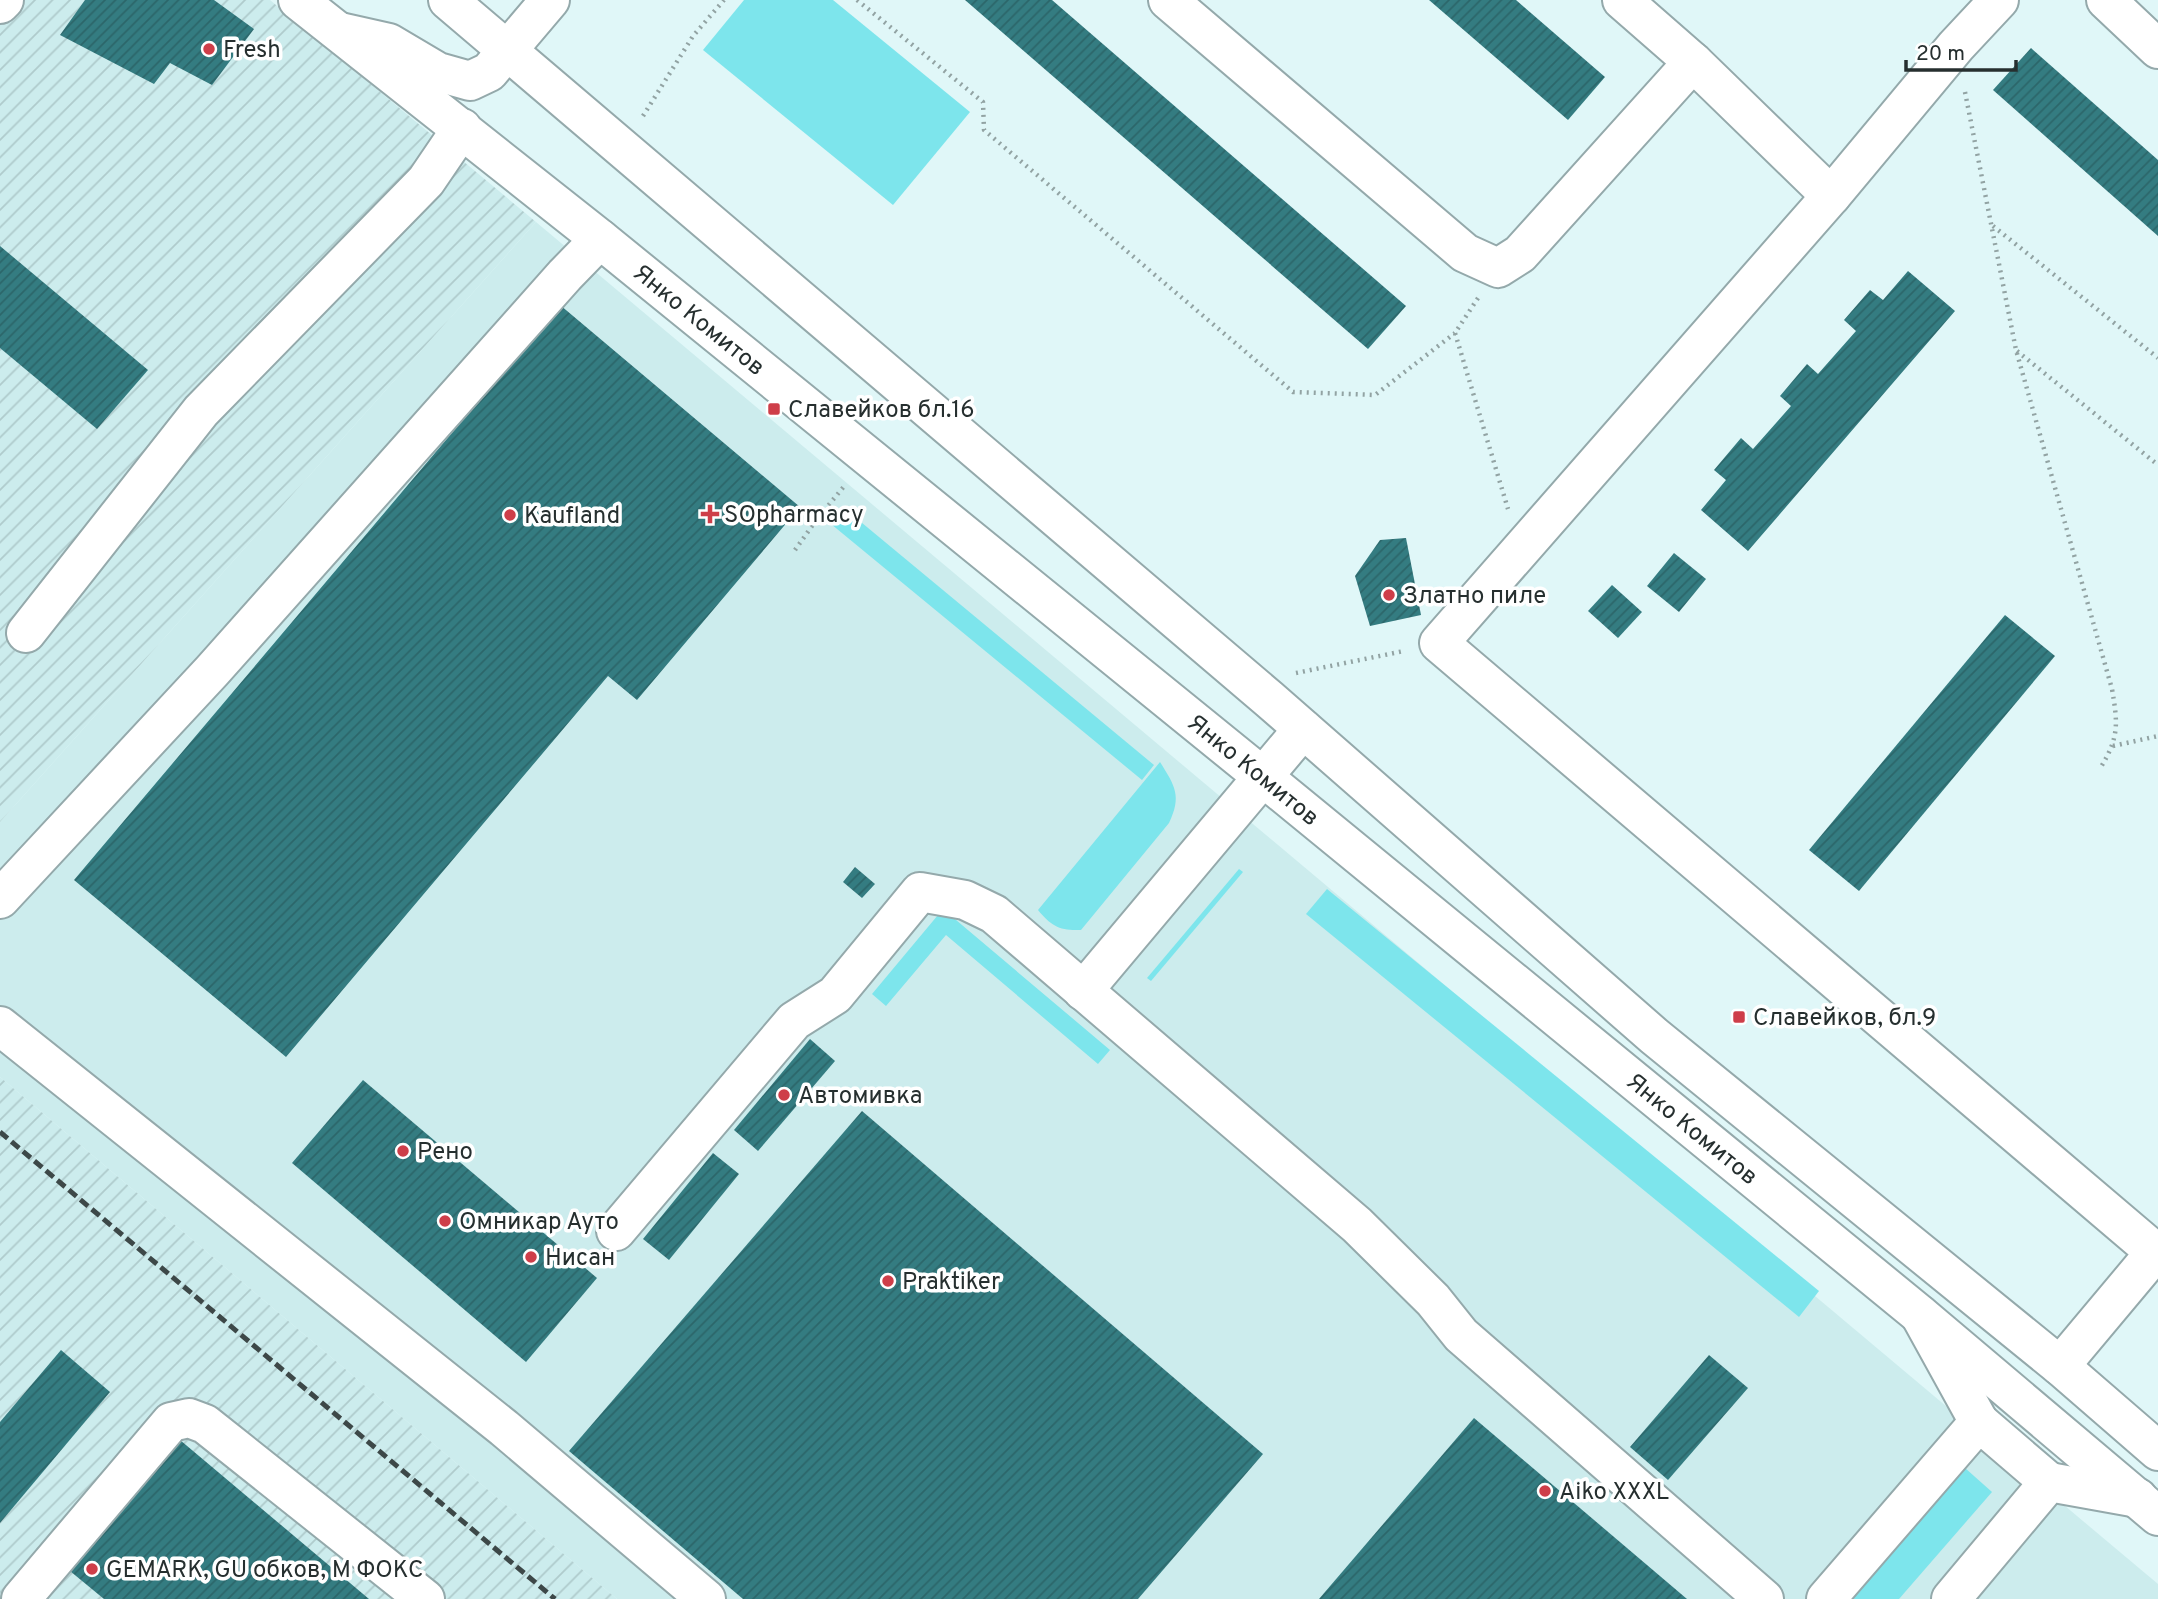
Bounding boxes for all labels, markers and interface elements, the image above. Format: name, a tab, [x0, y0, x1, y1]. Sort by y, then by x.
scale bar	[1906, 28, 2016, 72]
place label: Fresh	[223, 36, 281, 66]
marker: Fresh	[201, 41, 217, 57]
text: 20 m	[1916, 41, 1965, 68]
street label: Янко Комитов	[626, 259, 770, 384]
place label: Славейков бл.16	[788, 396, 975, 426]
marker: Славейков бл.16	[766, 401, 782, 417]
place label: SOpharmacy	[724, 501, 864, 531]
place label: Kaufland	[524, 502, 620, 532]
marker: SOpharmacy	[702, 506, 718, 522]
marker: Kaufland	[502, 507, 518, 523]
place label: Златно пиле	[1403, 582, 1546, 612]
marker: Златно пиле	[1381, 587, 1397, 603]
street label: Янко Комитов	[1180, 709, 1324, 834]
place label: Славейков, бл.9	[1753, 1004, 1936, 1034]
marker: Славейков, бл.9	[1731, 1009, 1747, 1025]
street label: Янко Комитов	[1619, 1067, 1763, 1193]
place label: Автомивка	[798, 1082, 923, 1112]
marker: Автомивка	[776, 1087, 792, 1103]
place label: Рено	[417, 1138, 473, 1168]
marker: Рено	[395, 1143, 411, 1159]
place label: Омникар Ауто	[459, 1208, 619, 1238]
marker: Омникар Ауто	[437, 1213, 453, 1229]
place label: Нисан	[545, 1244, 615, 1274]
marker: Нисан	[523, 1249, 539, 1265]
place label: Praktiker	[902, 1268, 1000, 1298]
marker: Praktiker	[880, 1273, 896, 1289]
place label: Aiko XXXL	[1559, 1478, 1669, 1508]
marker: Aiko XXXL	[1537, 1483, 1553, 1499]
place label: GEMARK, GU обков, М ФОКС	[106, 1556, 424, 1586]
marker: GEMARK, GU обков, М ФОКС	[84, 1561, 100, 1577]

